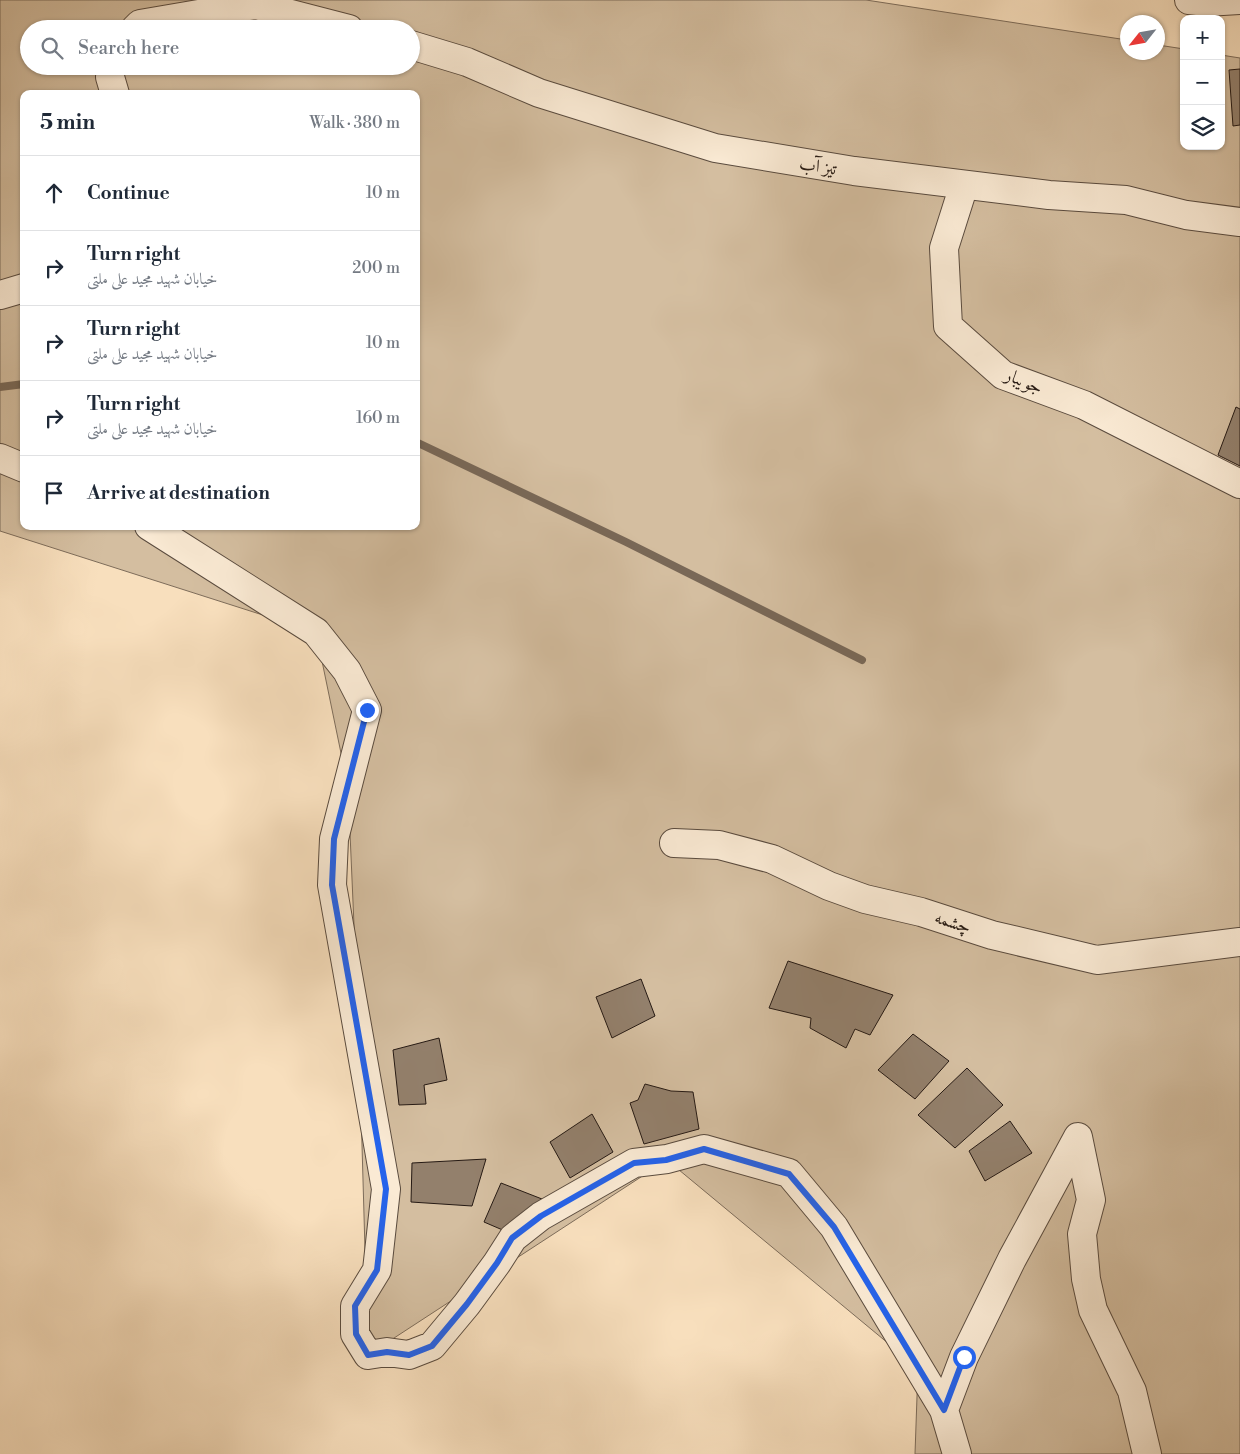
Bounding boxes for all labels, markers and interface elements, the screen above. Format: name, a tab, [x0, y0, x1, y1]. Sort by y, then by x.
north arrow	[1120, 15, 1165, 60]
map controls	[1180, 15, 1225, 150]
button: +	[1180, 15, 1225, 60]
search box	[20, 20, 420, 75]
icon: search	[38, 34, 66, 62]
text: Search here	[78, 36, 179, 60]
button: −	[1180, 60, 1225, 105]
button: layers	[1180, 105, 1225, 150]
text: 5 min	[40, 110, 95, 136]
text: Walk · 380 m	[310, 113, 400, 133]
street label: تیز آب	[798, 152, 839, 181]
icon: ahead	[40, 179, 68, 207]
text: Continue	[87, 181, 170, 205]
text: 10 m	[366, 183, 400, 203]
text: Turn right	[87, 242, 180, 266]
icon: right	[40, 254, 68, 282]
text: 200 m	[352, 258, 400, 278]
text: خیابان شهید مجید علی ملتی	[87, 269, 217, 289]
text: Turn right	[87, 317, 180, 341]
icon: right	[40, 329, 68, 357]
text: 10 m	[366, 333, 400, 353]
text: خیابان شهید مجید علی ملتی	[87, 344, 217, 364]
street label: جویبار	[999, 362, 1046, 400]
text: Turn right	[87, 392, 180, 416]
icon: right	[40, 404, 68, 432]
text: 160 m	[356, 408, 400, 428]
text: خیابان شهید مجید علی ملتی	[87, 419, 217, 439]
icon: arrive	[40, 479, 68, 507]
text: Arrive at destination	[87, 481, 270, 505]
route end	[356, 699, 379, 722]
street label: چشمه	[932, 906, 974, 939]
route start	[953, 1346, 976, 1369]

